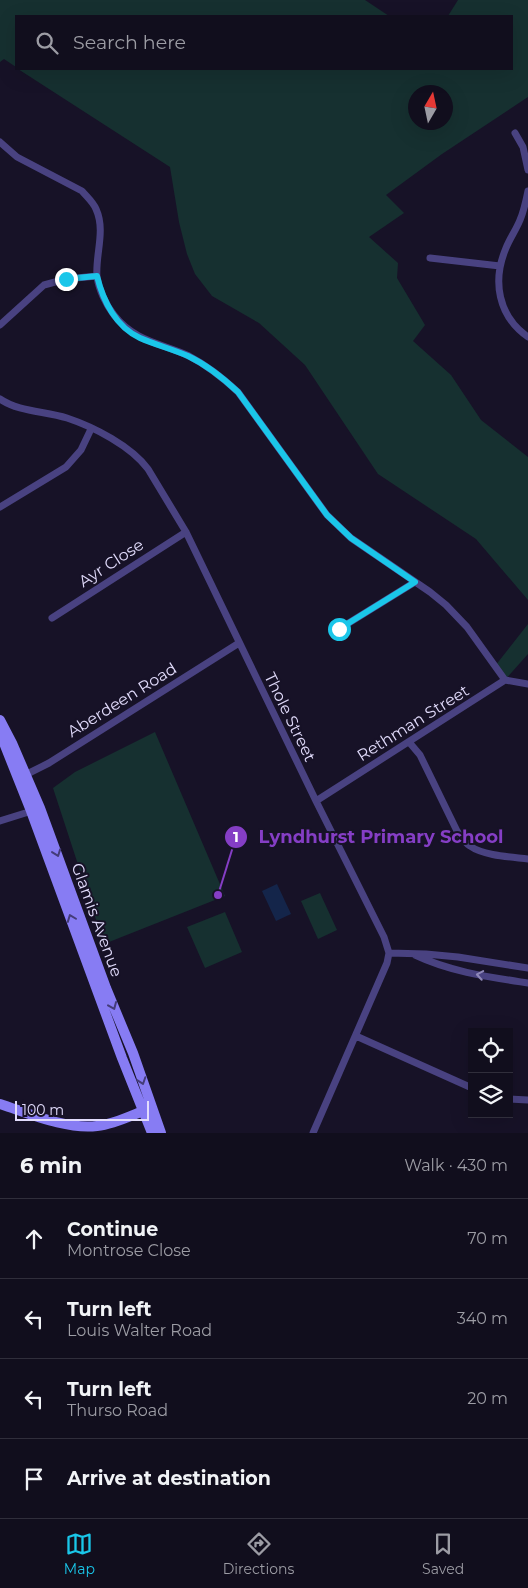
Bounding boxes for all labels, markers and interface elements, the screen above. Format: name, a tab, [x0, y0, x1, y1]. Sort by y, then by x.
search box	[15, 15, 513, 70]
icon: search	[33, 29, 61, 57]
text: Search here	[73, 31, 186, 54]
north arrow	[408, 85, 453, 130]
route end	[55, 268, 78, 291]
street label: Ayr Close	[75, 535, 147, 591]
route start	[328, 618, 351, 641]
street label: Aberdeen Road	[64, 659, 180, 741]
street label: Thole Street	[260, 669, 320, 765]
street label: Rethman Street	[354, 681, 473, 765]
callout: Lyndhurst Primary School	[224, 820, 514, 853]
text: Lyndhurst Primary School	[259, 826, 503, 848]
text: 1	[233, 827, 239, 846]
one-way arrow	[51, 848, 61, 857]
street label: Glamis Avenue	[68, 860, 126, 980]
one-way arrow	[66, 914, 77, 923]
one-way arrow	[476, 970, 484, 980]
one-way arrow	[108, 1001, 118, 1009]
map controls	[468, 1028, 513, 1118]
button: locate	[468, 1028, 513, 1073]
button: layers	[468, 1073, 513, 1118]
one-way arrow	[136, 1076, 146, 1084]
scale bar	[15, 1098, 149, 1121]
text: 100 m	[22, 1101, 64, 1119]
text: 6 min	[20, 1153, 82, 1178]
text: Walk · 430 m	[404, 1156, 508, 1175]
text: Continue	[67, 1218, 158, 1241]
icon: ahead	[20, 1225, 48, 1253]
text: 70 m	[467, 1229, 508, 1248]
text: Montrose Close	[67, 1241, 191, 1260]
text: Turn left	[67, 1298, 152, 1321]
icon: left	[20, 1305, 48, 1333]
text: 340 m	[457, 1309, 508, 1328]
text: Louis Walter Road	[67, 1321, 212, 1340]
text: Turn left	[67, 1378, 152, 1401]
icon: left	[20, 1385, 48, 1413]
text: 20 m	[467, 1389, 508, 1408]
text: Thurso Road	[67, 1401, 168, 1420]
icon: arrive	[20, 1465, 48, 1493]
text: Arrive at destination	[67, 1467, 271, 1490]
tab: Map	[64, 1530, 95, 1578]
tab: Directions	[223, 1530, 294, 1578]
tab: Saved	[422, 1530, 464, 1578]

